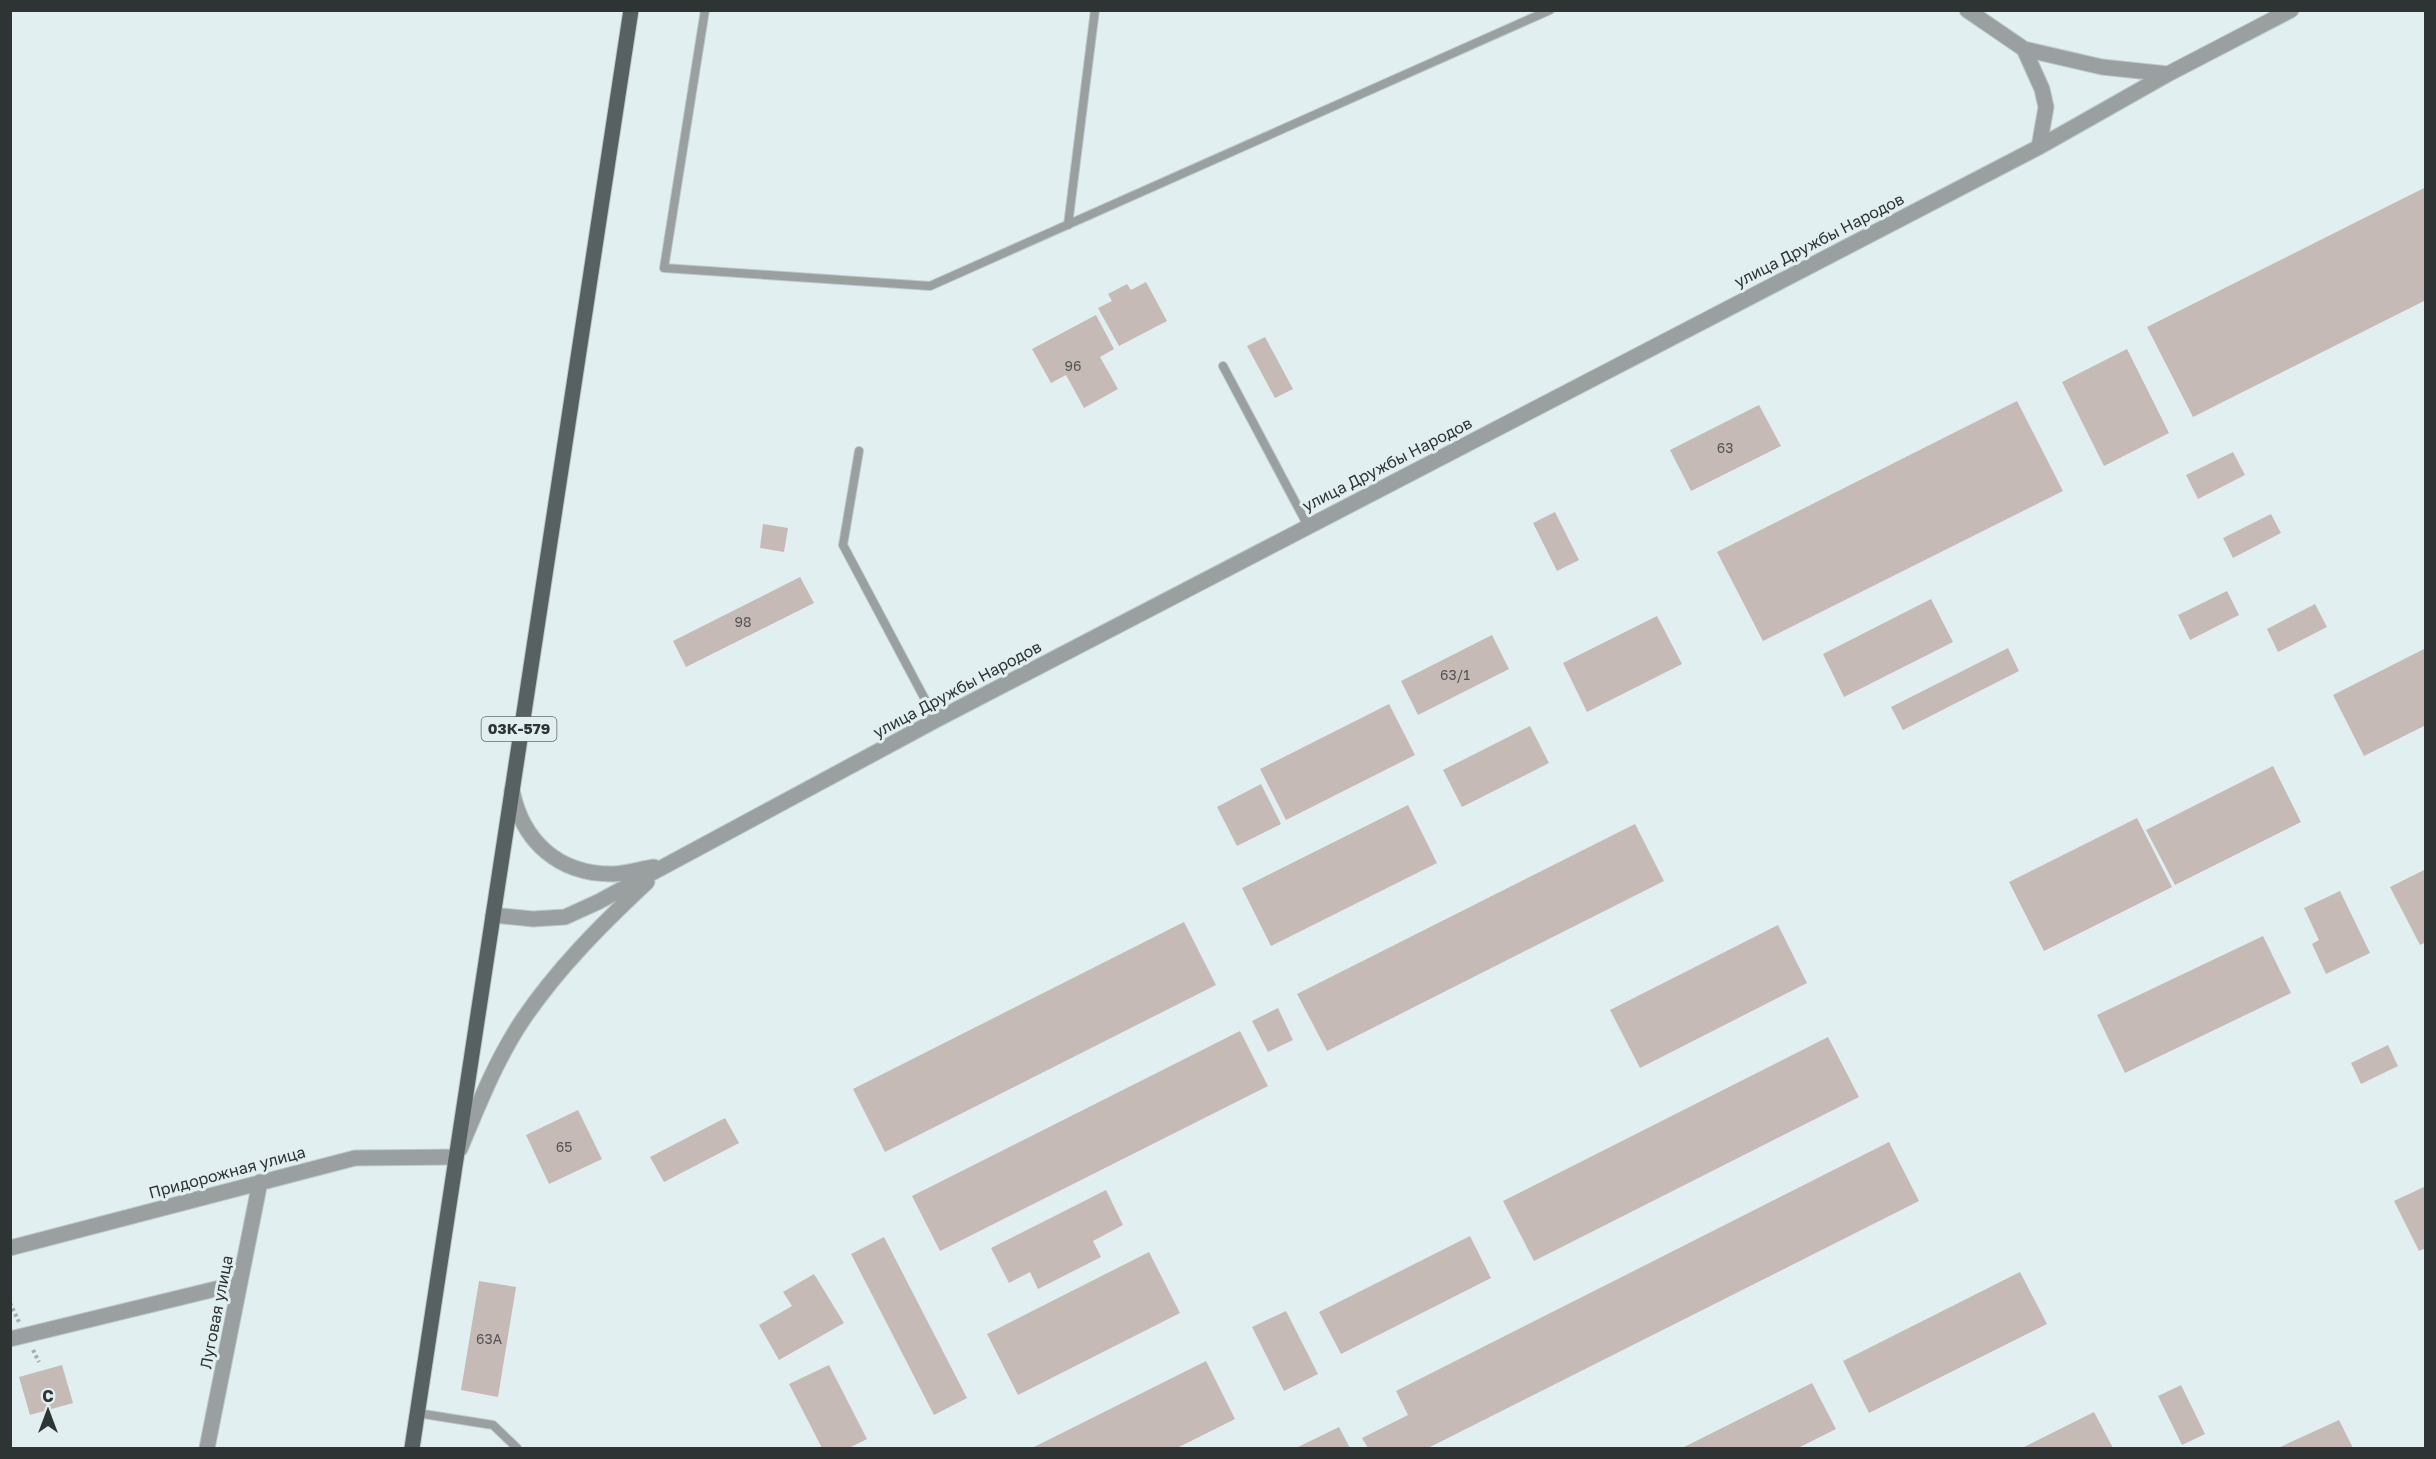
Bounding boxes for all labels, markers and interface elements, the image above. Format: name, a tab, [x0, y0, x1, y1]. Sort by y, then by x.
street label: улица Дружбы Народов	[1731, 188, 1907, 292]
house number: 96	[1065, 357, 1081, 374]
street label: улица Дружбы Народов	[1299, 412, 1475, 516]
house number: 63	[1717, 439, 1733, 456]
house number: 98	[734, 613, 752, 630]
street label: улица Дружбы Народов	[869, 636, 1045, 742]
house number: 63/1	[1440, 666, 1470, 683]
road number: 03К-579	[482, 717, 556, 741]
house number: 65	[556, 1138, 572, 1155]
street label: Придорожная улица	[146, 1141, 308, 1203]
street label: Луговая улица	[195, 1254, 237, 1370]
house number: 63А	[476, 1330, 503, 1347]
north arrow	[18, 1381, 78, 1441]
text: С	[42, 1386, 54, 1406]

